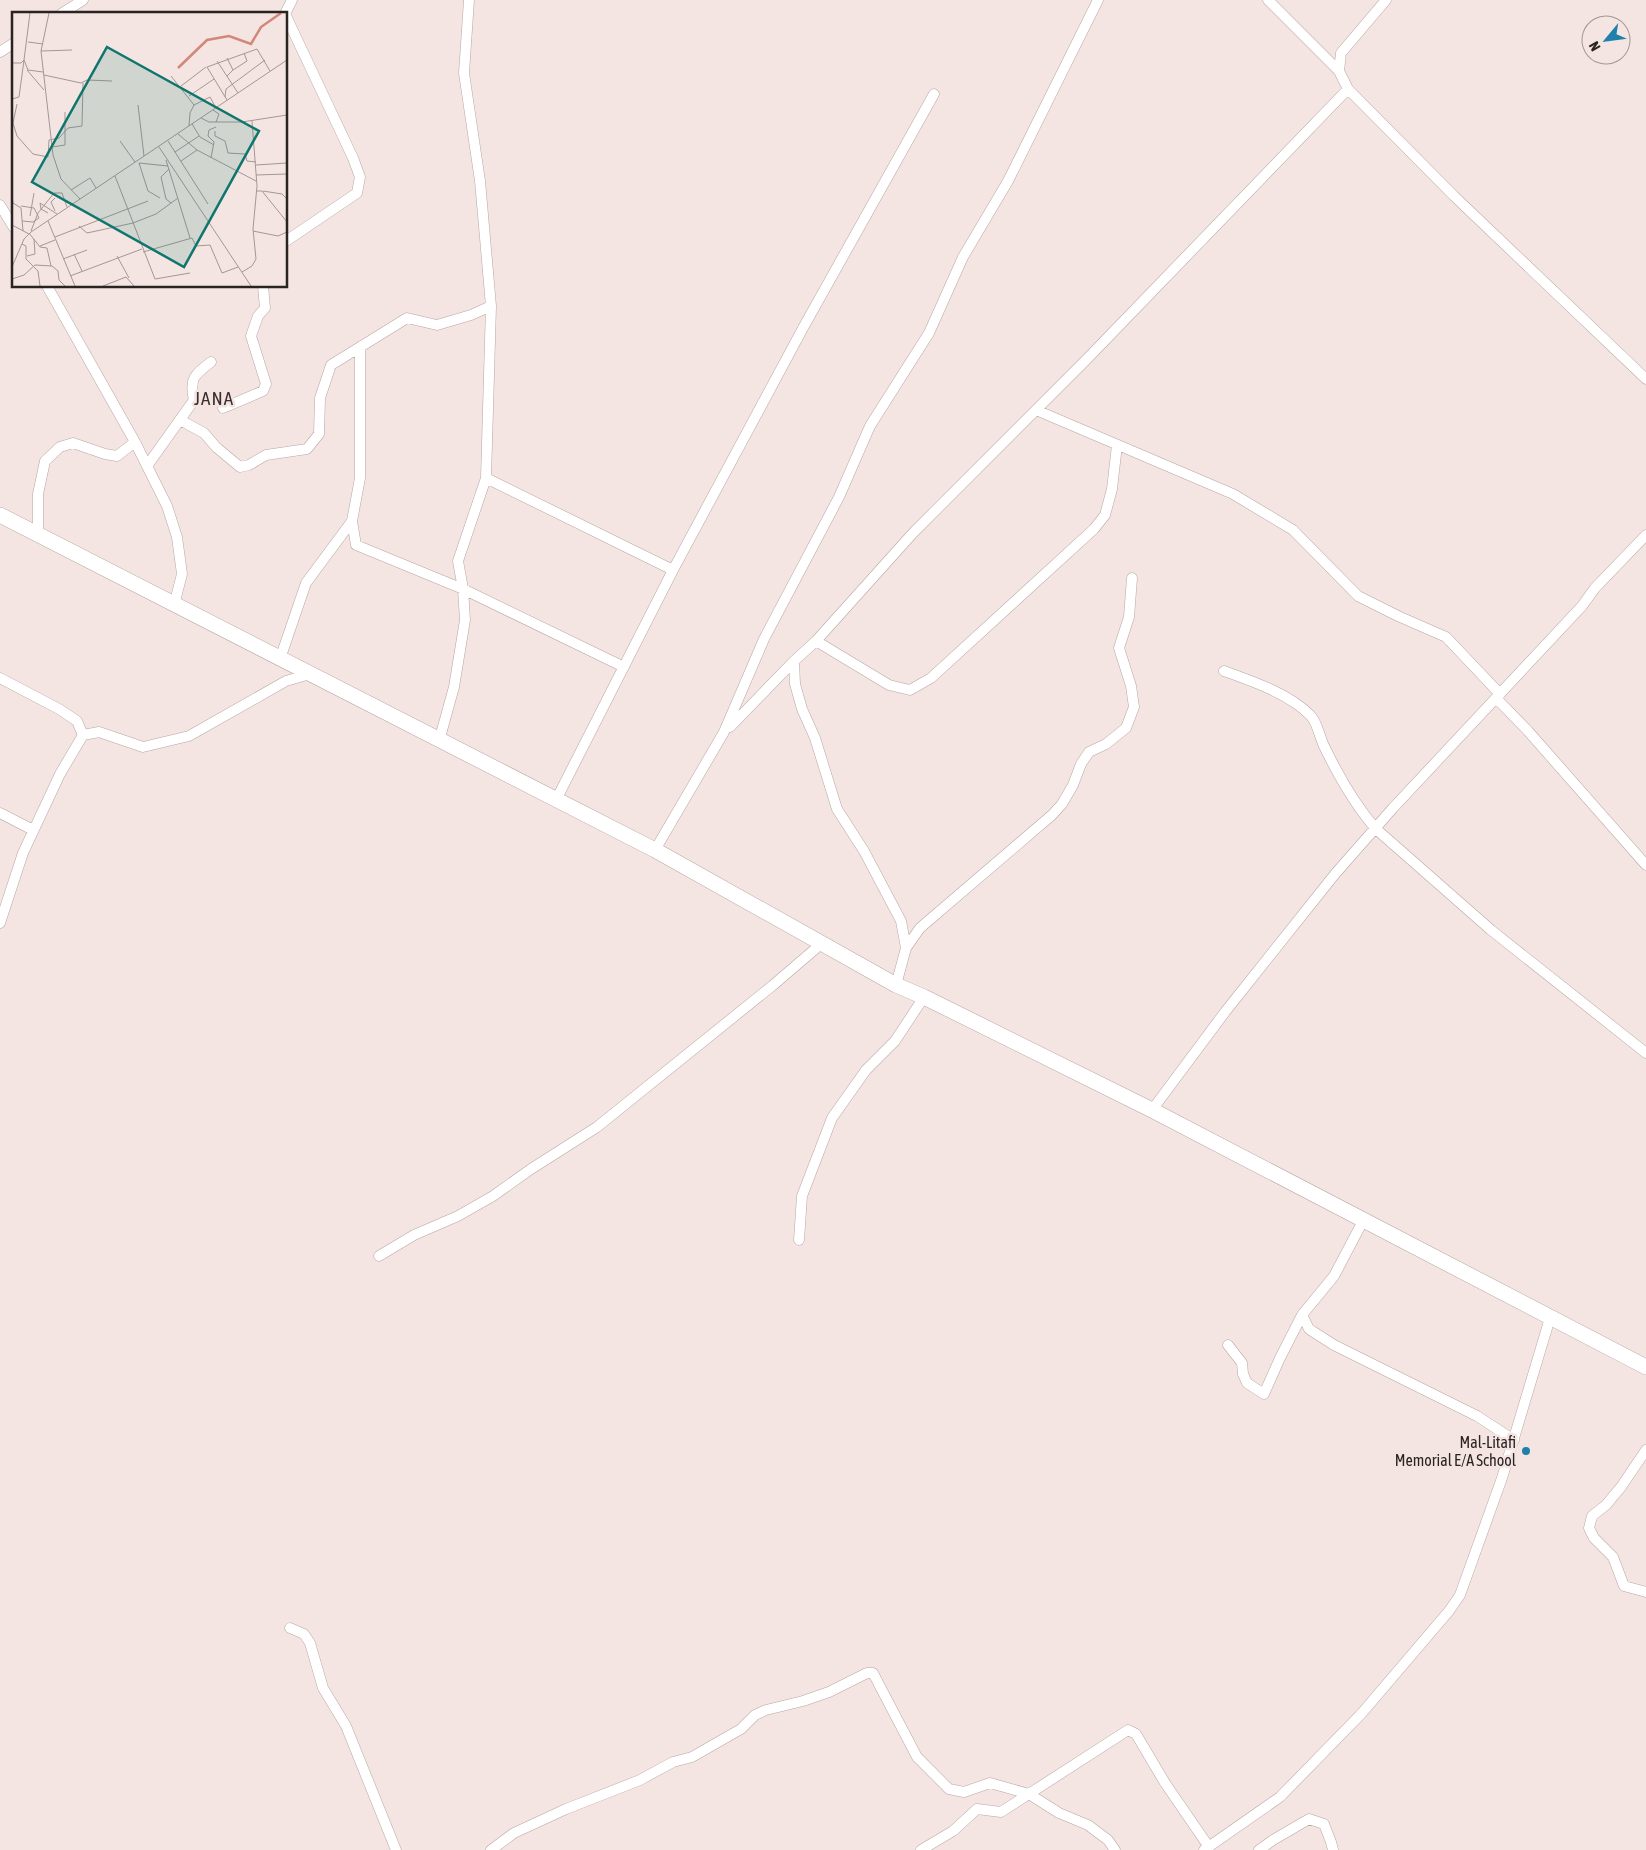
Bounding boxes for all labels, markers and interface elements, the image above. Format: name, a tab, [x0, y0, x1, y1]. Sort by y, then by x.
inset map	[12, 12, 288, 288]
north arrow	[1581, 15, 1631, 65]
text: N	[1586, 39, 1604, 54]
district label: JANA	[194, 387, 234, 409]
place label: Mal-Litafi Memorial E/A School	[1395, 1433, 1517, 1469]
marker: Mal-Litafi Memorial E/A School	[1520, 1445, 1532, 1457]

